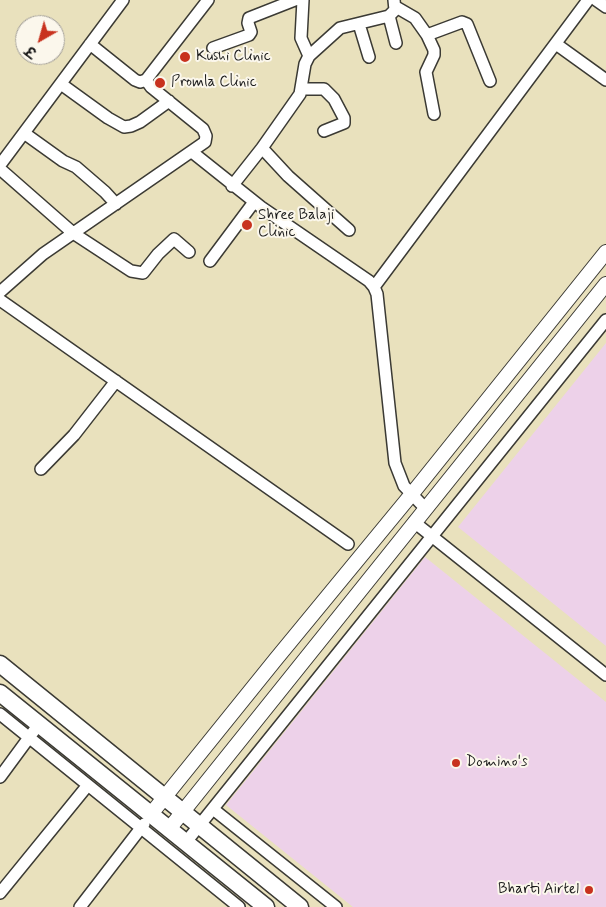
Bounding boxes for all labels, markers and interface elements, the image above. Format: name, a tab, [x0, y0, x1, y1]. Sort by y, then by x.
north arrow	[15, 15, 65, 65]
text: उ	[22, 41, 41, 61]
place label: Kushi Clinic	[196, 48, 271, 66]
marker: Kushi Clinic	[178, 50, 192, 64]
place label: Promla Clinic	[171, 74, 257, 92]
marker: Promla Clinic	[153, 76, 167, 90]
place label: Shree Balaji Clinic	[258, 207, 334, 242]
marker: Shree Balaji Clinic	[240, 218, 254, 232]
place label: Domino's	[466, 754, 528, 772]
marker: Domino's	[450, 757, 462, 769]
place label: Bharti Airtel	[498, 881, 579, 899]
marker: Bharti Airtel	[583, 884, 595, 896]

